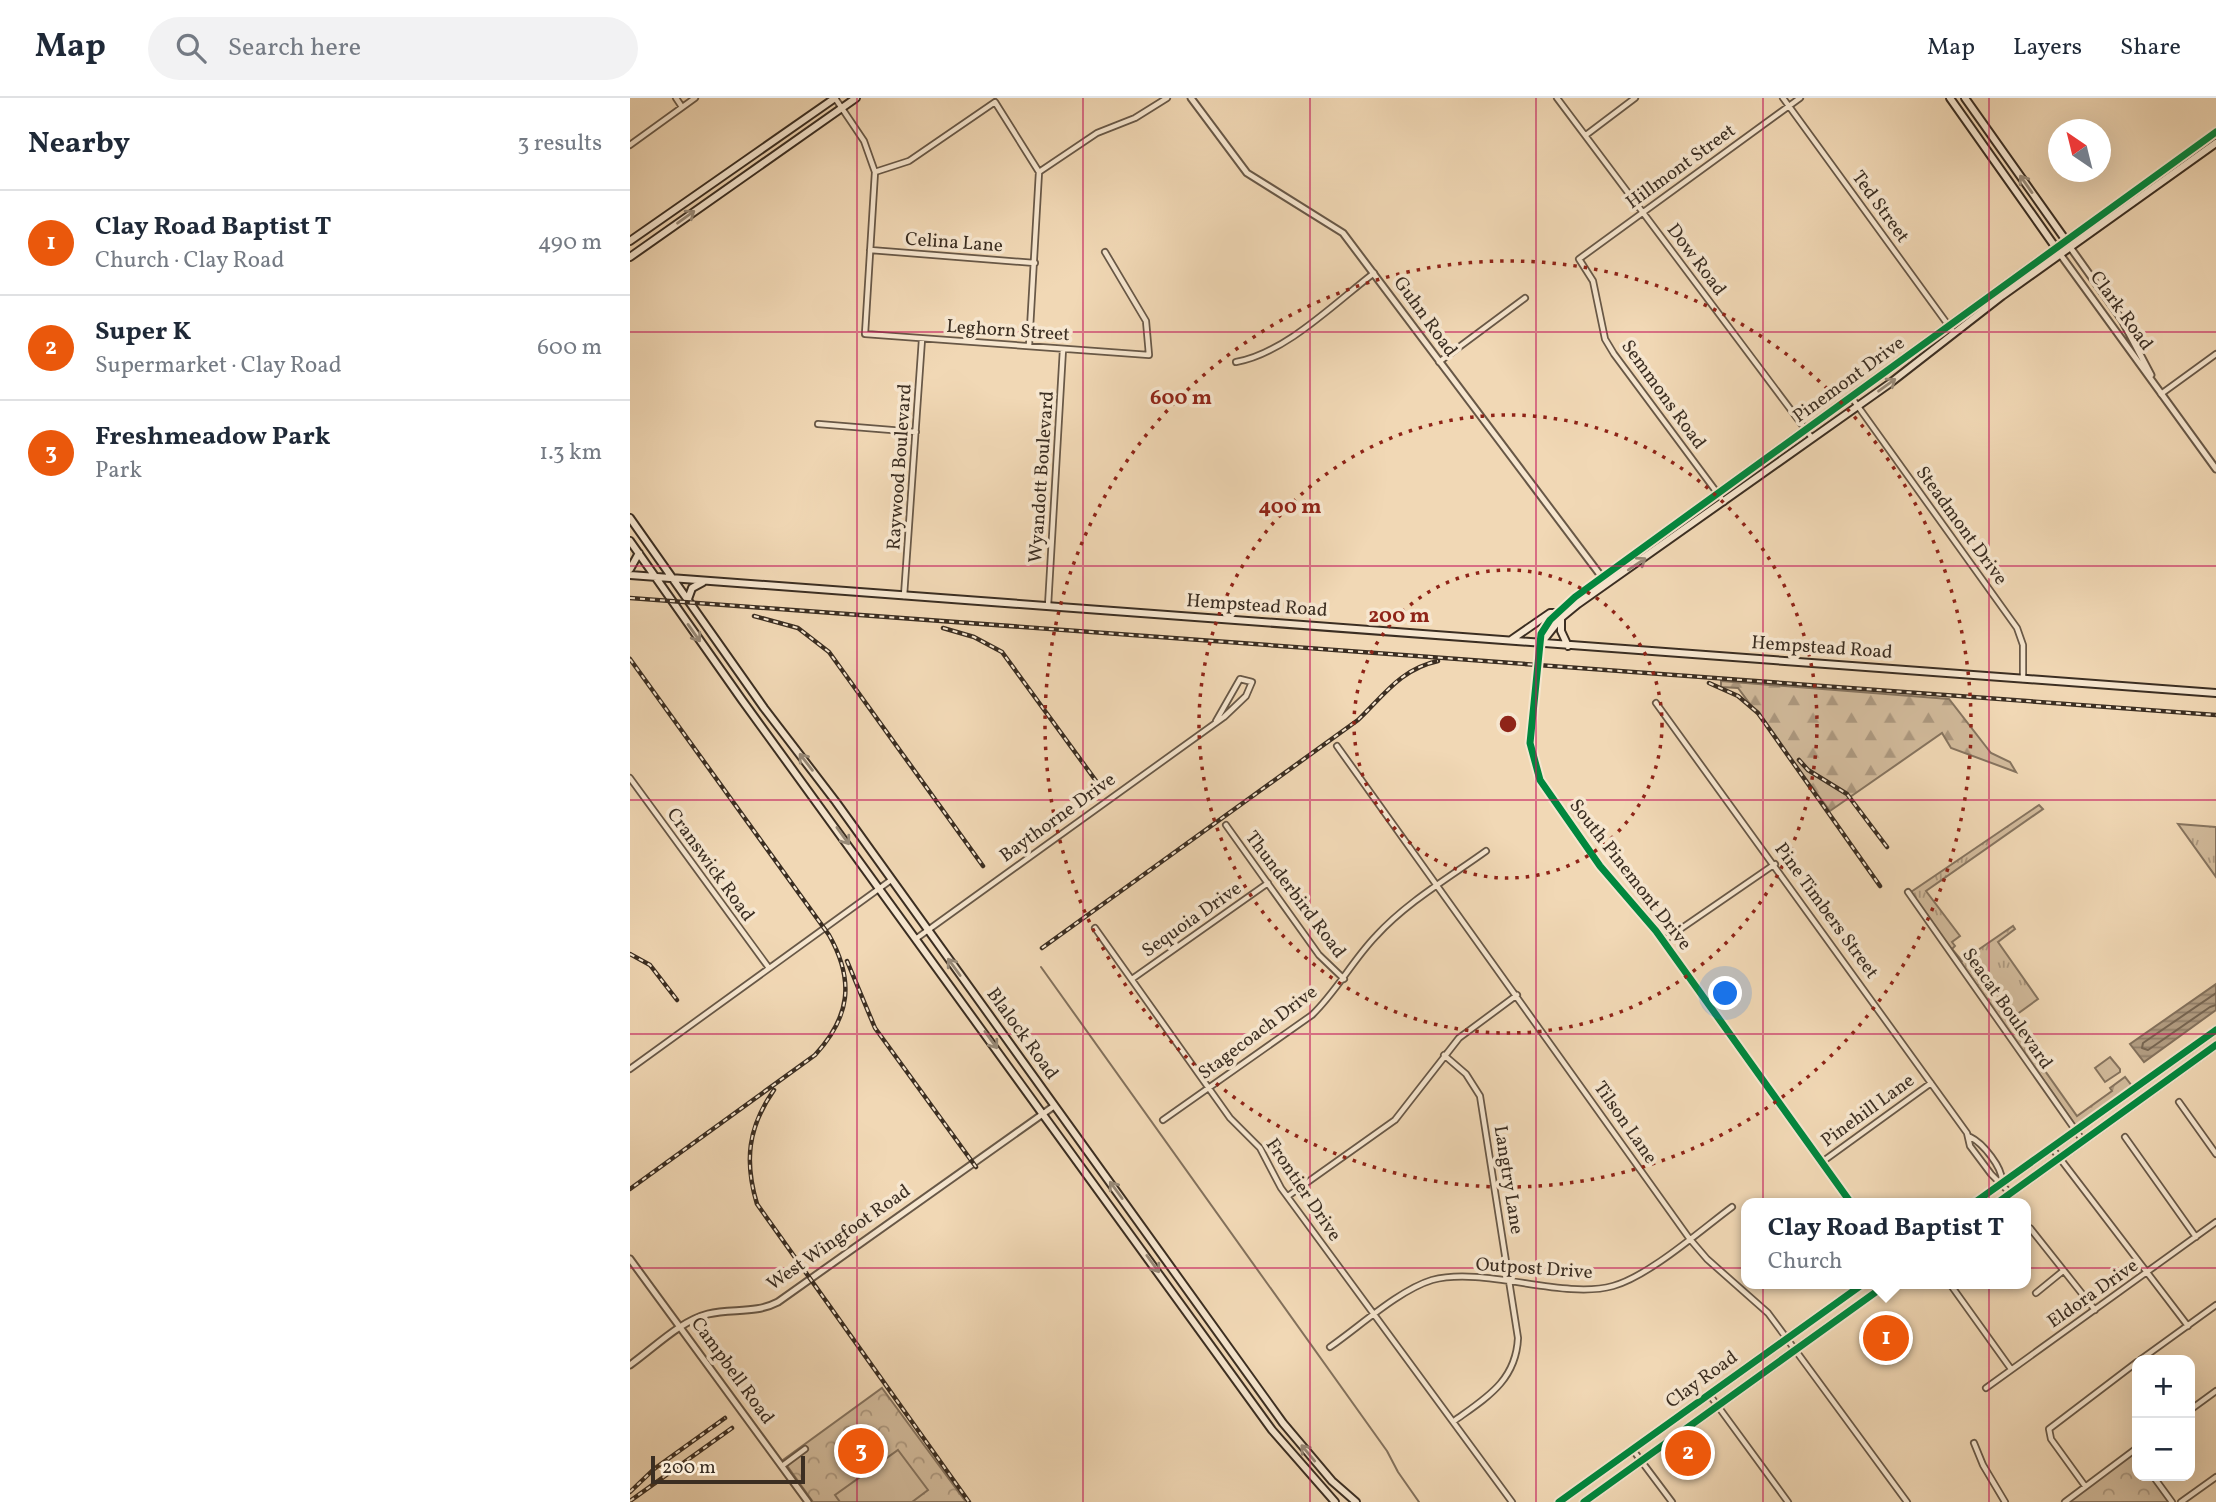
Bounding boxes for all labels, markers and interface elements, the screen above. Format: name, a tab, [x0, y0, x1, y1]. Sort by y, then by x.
search box	[148, 17, 638, 80]
text: Map	[35, 25, 106, 71]
icon: search	[172, 29, 210, 67]
text: Search here	[228, 30, 361, 66]
text: Map	[1927, 31, 1975, 65]
text: Layers	[2013, 31, 2082, 65]
text: Share	[2120, 31, 2181, 65]
street label: Hillmont Street	[1621, 118, 1741, 216]
north arrow	[2048, 119, 2111, 182]
text: Nearby	[28, 123, 130, 165]
text: 3 results	[517, 128, 602, 160]
street label: Ted Street	[1845, 166, 1915, 249]
one-way arrow	[2018, 175, 2033, 194]
text: Clay Road Baptist T	[95, 209, 332, 245]
one-way arrow	[676, 210, 695, 224]
street label: Dow Road	[1660, 218, 1732, 302]
text: 1	[46, 227, 56, 259]
text: 490 m	[538, 227, 602, 259]
street label: Celina Lane	[904, 227, 1004, 259]
text: Church · Clay Road	[95, 245, 284, 277]
street label: Clark Road	[2083, 266, 2159, 356]
street label: Guhn Road	[1387, 271, 1463, 363]
text: Super K	[95, 314, 191, 350]
street label: Leghorn Street	[945, 314, 1071, 348]
street label: Pinemont Drive	[1788, 331, 1910, 429]
text: 2	[45, 332, 57, 364]
text: 600 m	[537, 332, 602, 364]
street label: Semmons Road	[1614, 335, 1712, 455]
text: Supermarket · Clay Road	[95, 350, 342, 382]
one-way arrow	[1878, 378, 1897, 393]
street label: Raywood Boulevard	[881, 383, 919, 551]
text: 600 m	[1150, 384, 1212, 413]
street label: Wyandott Boulevard	[1023, 390, 1061, 564]
text: Freshmeadow Park	[95, 419, 331, 455]
text: 3	[45, 437, 57, 469]
text: 1.3 km	[539, 437, 602, 469]
text: Park	[95, 455, 142, 487]
street label: Steadmont Drive	[1909, 461, 2013, 591]
text: 400 m	[1259, 493, 1321, 522]
one-way arrow	[1626, 557, 1646, 571]
street label: Hempstead Road	[1186, 588, 1328, 624]
text: 200 m	[1368, 602, 1430, 631]
one-way arrow	[687, 623, 701, 642]
street label: Hempstead Road	[1751, 630, 1893, 666]
centre of rings	[1496, 712, 1520, 736]
one-way arrow	[799, 754, 814, 772]
street label: Baythorne Drive	[995, 767, 1121, 869]
street label: South Pinemont Drive	[1563, 794, 1697, 956]
street label: Cranswick Road	[660, 803, 760, 927]
one-way arrow	[836, 826, 851, 845]
street label: Thunderbird Road	[1238, 826, 1352, 964]
street label: Pine Timbers Street	[1768, 838, 1884, 984]
street label: Sequoia Drive	[1137, 876, 1247, 964]
street label: Seacat Boulevard	[1956, 943, 2058, 1075]
one-way arrow	[947, 957, 962, 976]
your location	[1708, 976, 1742, 1010]
street label: Stagecoach Drive	[1193, 980, 1323, 1086]
street label: Blalock Road	[980, 983, 1064, 1085]
one-way arrow	[983, 1031, 998, 1049]
street label: Pinehill Lane	[1816, 1068, 1920, 1154]
street label: Tilson Lane	[1587, 1076, 1663, 1170]
street label: Langtry Lane	[1487, 1124, 1529, 1236]
street label: Frontier Drive	[1259, 1133, 1347, 1247]
street label: West Wingfoot Road	[762, 1179, 916, 1297]
one-way arrow	[1109, 1181, 1124, 1200]
popup	[1741, 1198, 2031, 1289]
text: Clay Road Baptist T	[1768, 1210, 2004, 1246]
text: Church	[1768, 1246, 1842, 1278]
street label: Outpost Drive	[1475, 1252, 1593, 1286]
street label: Eldora Drive	[2042, 1253, 2144, 1335]
one-way arrow	[1146, 1254, 1160, 1273]
street label: Campbell Road	[684, 1312, 780, 1430]
pin: 1	[1863, 1312, 1909, 1364]
street label: Clay Road	[1661, 1345, 1743, 1415]
map controls	[2132, 1355, 2195, 1481]
button: +	[2132, 1355, 2195, 1418]
button: −	[2132, 1418, 2195, 1481]
pin: 3	[838, 1425, 884, 1477]
pin: 2	[1665, 1427, 1711, 1479]
one-way arrow	[1301, 1444, 1317, 1462]
scale bar	[651, 1453, 805, 1485]
text: 200 m	[662, 1455, 716, 1481]

